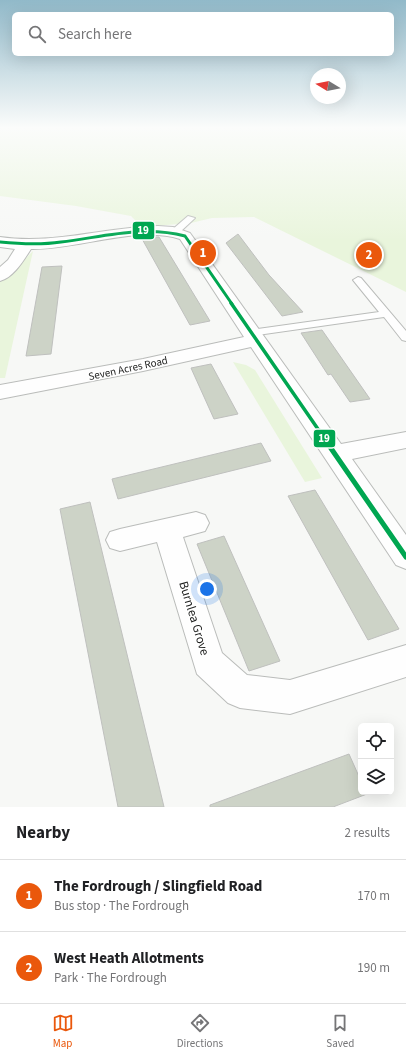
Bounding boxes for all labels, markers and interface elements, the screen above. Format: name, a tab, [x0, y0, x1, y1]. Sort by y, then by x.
search box	[12, 12, 394, 56]
icon: search	[26, 23, 48, 45]
text: Search here	[58, 24, 132, 45]
north arrow	[310, 68, 346, 104]
line badge: 19	[132, 221, 155, 240]
text: 19	[137, 223, 149, 238]
pin: 1	[190, 238, 216, 268]
pin: 2	[356, 240, 382, 270]
street label: Seven Acres Road	[87, 353, 169, 384]
line badge: 19	[313, 429, 336, 448]
text: 19	[318, 431, 330, 446]
street label: Burnlea Grove	[174, 579, 214, 658]
your location	[197, 579, 217, 599]
map controls	[358, 723, 394, 795]
button: locate	[358, 723, 394, 759]
button: layers	[358, 759, 394, 795]
text: Nearby	[16, 821, 70, 845]
text: 2 results	[345, 824, 390, 842]
text: The Fordrough / Slingfield Road	[54, 876, 262, 897]
text: 1	[26, 887, 32, 905]
text: 170 m	[357, 887, 390, 905]
text: Bus stop · The Fordrough	[54, 897, 189, 915]
text: West Heath Allotments	[54, 948, 204, 969]
text: 2	[26, 959, 32, 977]
text: 190 m	[357, 959, 390, 977]
text: Park · The Fordrough	[54, 969, 167, 987]
tab: Map	[52, 1012, 74, 1051]
tab: Directions	[177, 1012, 223, 1051]
tab: Saved	[326, 1012, 354, 1051]

